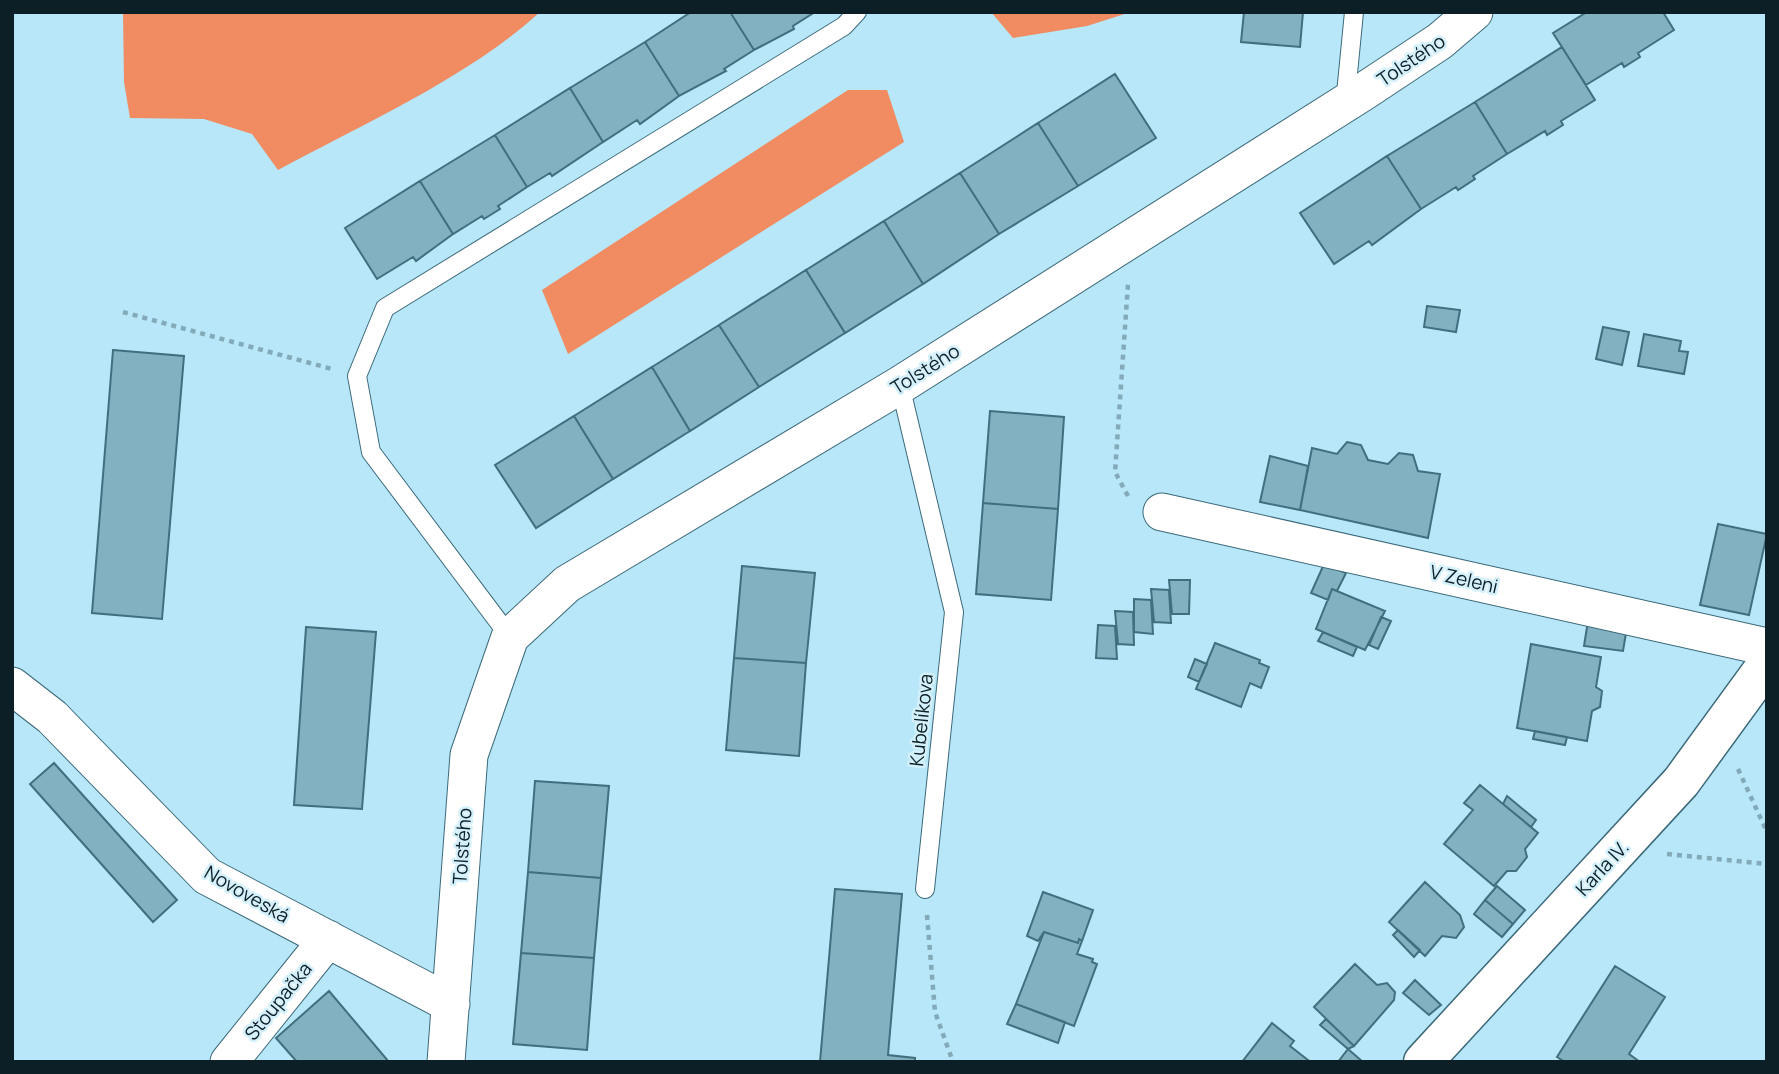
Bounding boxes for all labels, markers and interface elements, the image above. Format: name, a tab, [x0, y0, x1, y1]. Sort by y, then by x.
street label: Tolstého	[1372, 28, 1450, 92]
street label: Tolstého	[886, 338, 964, 400]
street label: V Zeleni	[1427, 559, 1501, 599]
street label: Kubelíkova	[903, 672, 939, 768]
street label: Tolstého	[446, 807, 478, 885]
street label: Karla IV.	[1570, 835, 1634, 901]
street label: Novoveská	[200, 859, 294, 929]
street label: Stoupačka	[238, 956, 318, 1046]

